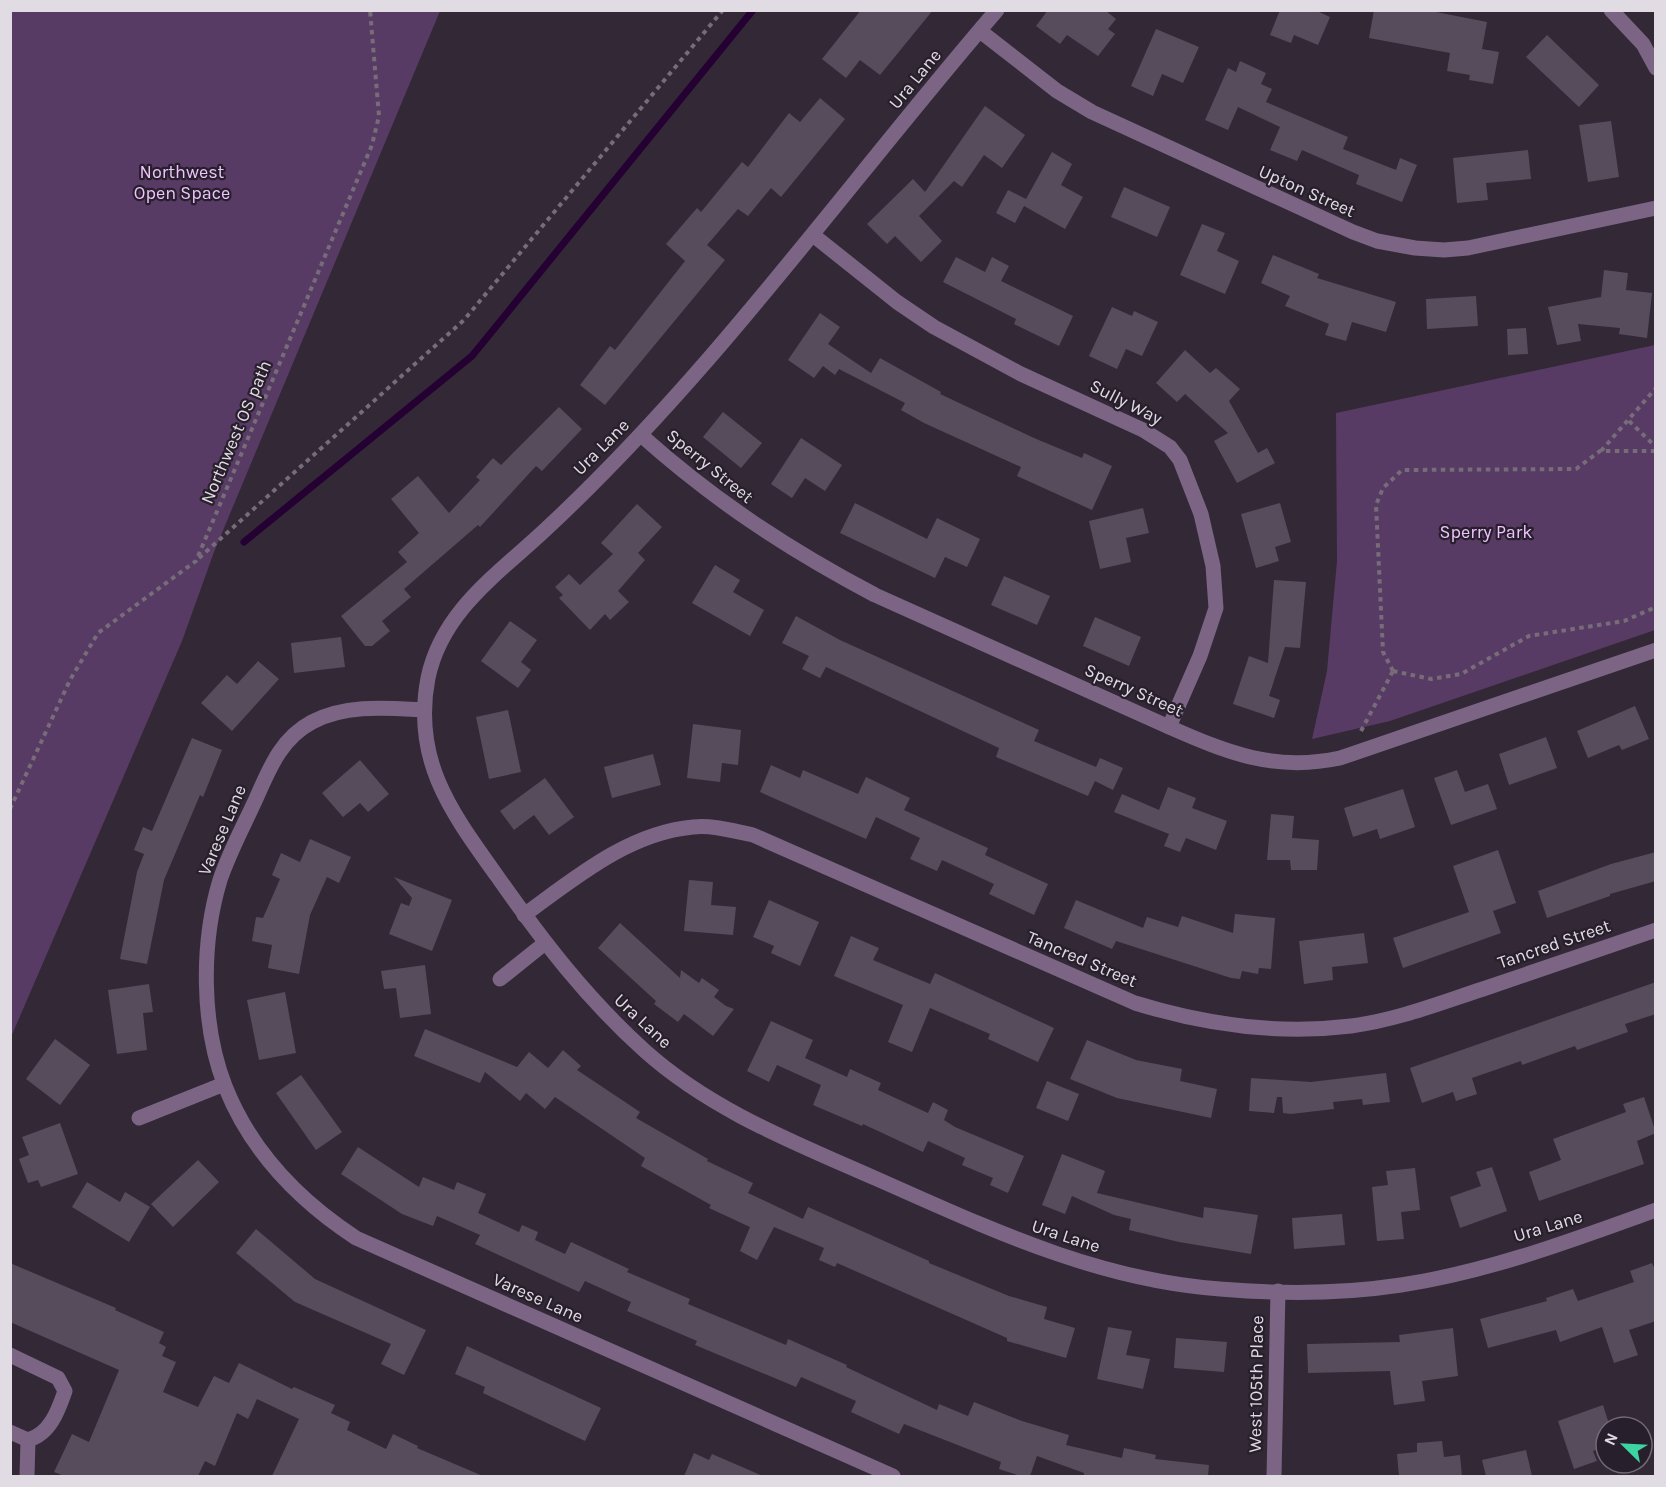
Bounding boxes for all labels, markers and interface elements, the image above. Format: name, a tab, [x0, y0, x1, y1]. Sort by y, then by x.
street label: Ura Lane	[884, 45, 946, 113]
street label: Upton Street	[1255, 160, 1359, 222]
park label: Northwest Open Space	[134, 161, 230, 204]
street label: Northwest OS path	[196, 357, 276, 507]
street label: Sully Way	[1086, 374, 1166, 430]
street label: Ura Lane	[568, 414, 634, 480]
street label: Sperry Street	[662, 424, 758, 508]
park label: Sperry Park	[1440, 521, 1532, 543]
street label: Sperry Street	[1081, 658, 1187, 722]
street label: Varese Lane	[193, 781, 251, 879]
street label: Tancred Street	[1495, 914, 1613, 974]
street label: Tancred Street	[1024, 926, 1141, 992]
street label: Ura Lane	[610, 989, 676, 1053]
street label: Ura Lane	[1511, 1205, 1585, 1247]
street label: Ura Lane	[1029, 1215, 1103, 1257]
street label: Varese Lane	[489, 1268, 587, 1328]
street label: West 105th Place	[1244, 1315, 1268, 1453]
north arrow	[1594, 1415, 1654, 1475]
text: N	[1600, 1430, 1622, 1448]

